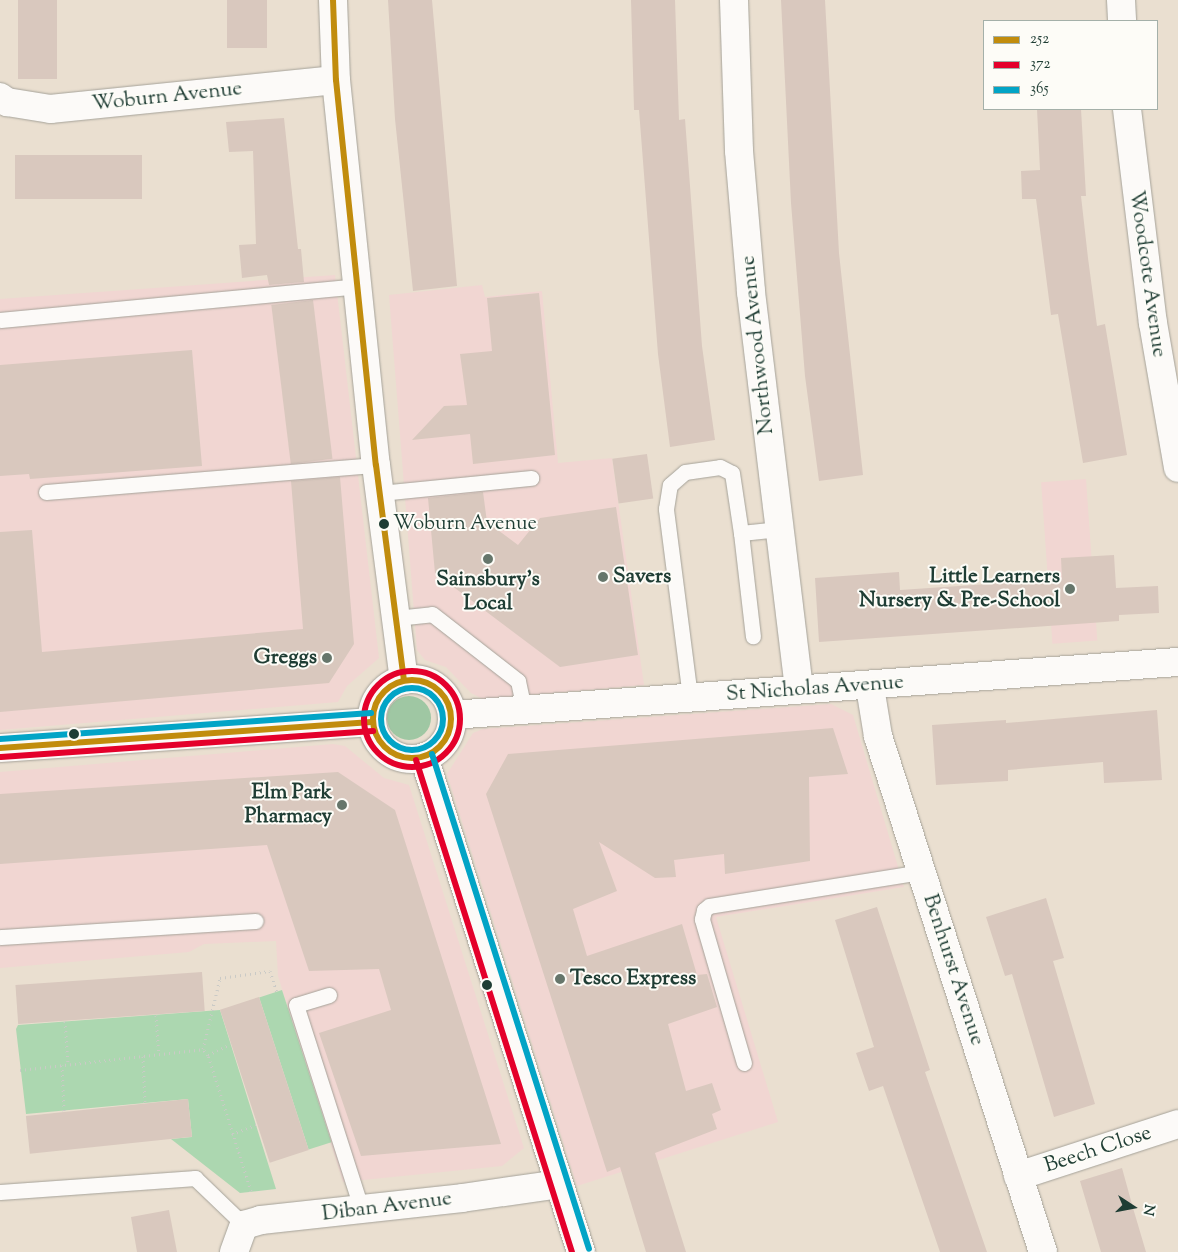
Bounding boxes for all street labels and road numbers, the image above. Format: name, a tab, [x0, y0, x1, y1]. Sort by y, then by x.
street label: Woburn Avenue	[91, 77, 243, 117]
street label: Woodcote Avenue	[1123, 189, 1171, 359]
street label: Northwood Avenue	[736, 254, 780, 436]
street label: St Nicholas Avenue	[725, 670, 905, 708]
street label: Benhurst Avenue	[917, 891, 989, 1049]
street label: Beech Close	[1041, 1121, 1155, 1179]
street label: Diban Avenue	[321, 1187, 453, 1227]

